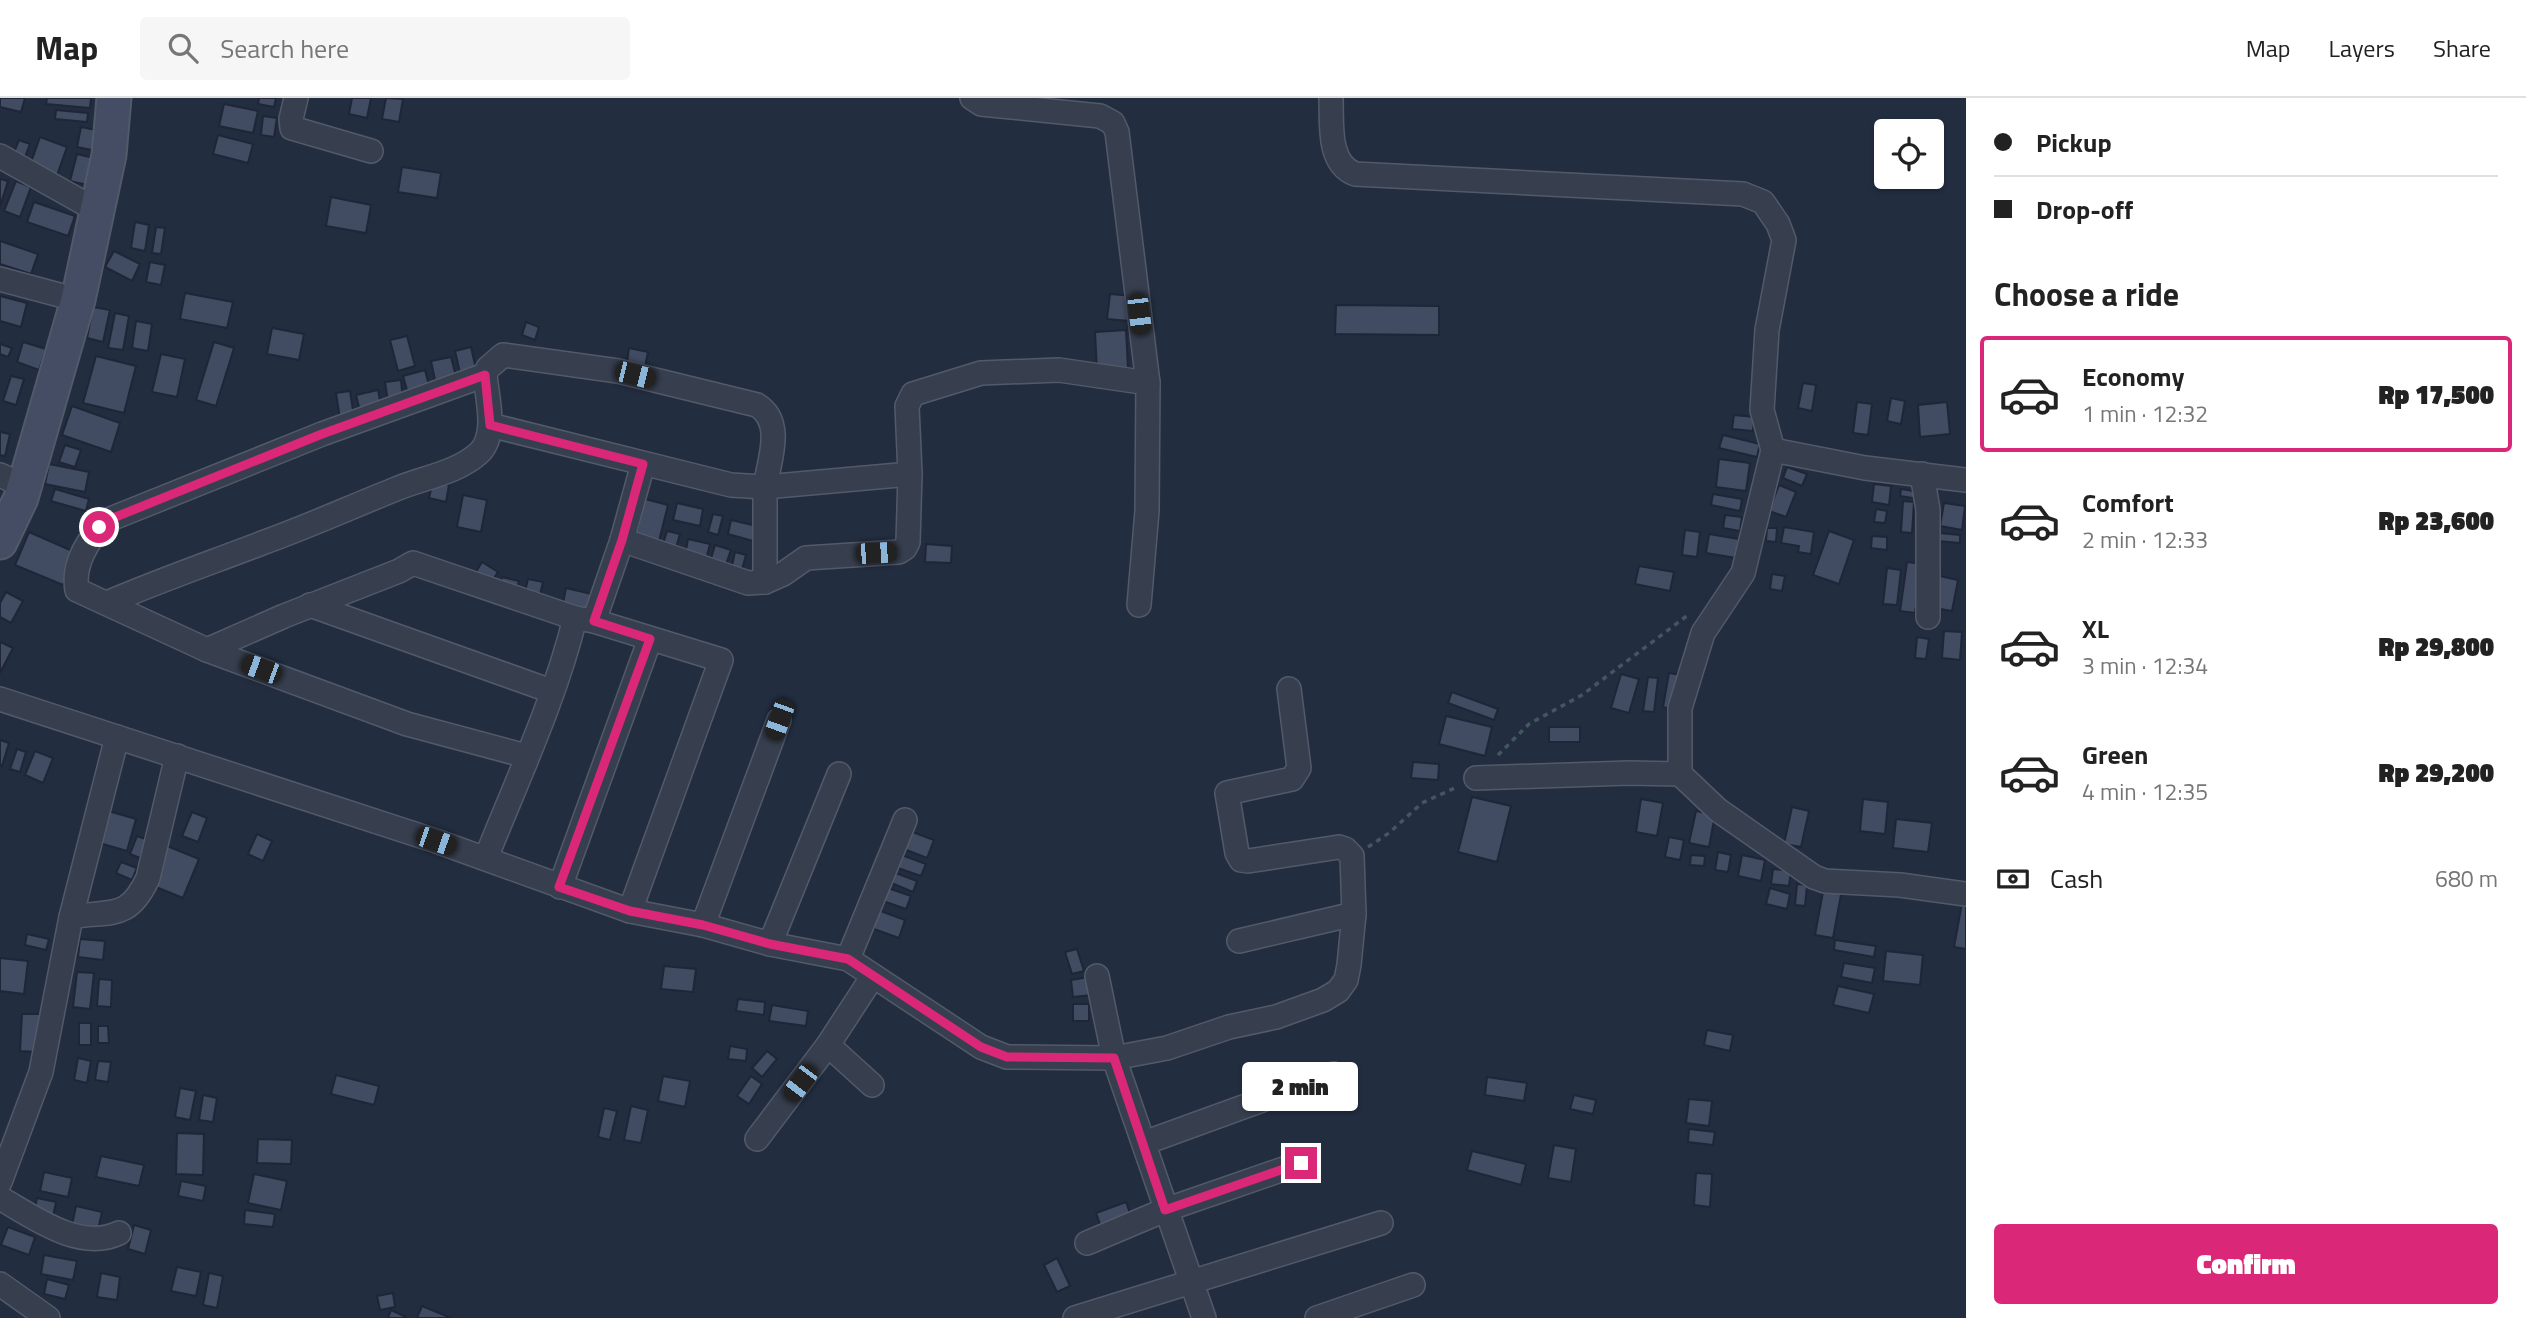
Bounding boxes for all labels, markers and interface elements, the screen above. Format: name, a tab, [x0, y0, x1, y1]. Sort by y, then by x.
search box	[140, 17, 630, 80]
text: Map	[35, 23, 98, 73]
icon: search	[164, 29, 202, 67]
text: Search here	[220, 29, 349, 68]
text: Map	[2246, 30, 2291, 66]
text: Layers	[2329, 30, 2395, 66]
text: Share	[2433, 30, 2491, 66]
map controls	[1874, 119, 1944, 189]
button: locate	[1874, 119, 1944, 189]
text: Pickup	[2036, 123, 2112, 162]
text: Drop-off	[2036, 190, 2133, 229]
text: Choose a ride	[1994, 270, 2179, 318]
car	[1127, 292, 1152, 336]
text: Economy	[2082, 357, 2184, 396]
car	[613, 360, 658, 390]
icon: car	[1998, 363, 2061, 426]
text: Rp 17,500	[2379, 375, 2494, 414]
text: 1 min · 12:32	[2082, 396, 2208, 431]
text: Comfort	[2082, 483, 2174, 522]
icon: car	[1998, 489, 2061, 552]
text: Rp 23,600	[2379, 501, 2494, 540]
route start	[83, 511, 115, 543]
text: 2 min · 12:33	[2082, 522, 2208, 557]
car	[855, 541, 898, 565]
text: XL	[2082, 609, 2109, 648]
icon: car	[1998, 615, 2061, 678]
text: Rp 29,800	[2379, 627, 2494, 666]
text: 3 min · 12:34	[2082, 648, 2208, 683]
car	[238, 652, 285, 686]
car	[762, 697, 797, 743]
text: Green	[2082, 735, 2148, 774]
icon: car	[1998, 741, 2061, 804]
text: Rp 29,200	[2379, 753, 2494, 792]
text: 4 min · 12:35	[2082, 774, 2208, 809]
car	[413, 824, 460, 858]
text: Cash	[2050, 859, 2103, 898]
icon: cash	[1994, 860, 2032, 898]
text: 680 m	[2435, 861, 2498, 896]
car	[779, 1060, 822, 1106]
callout: 2 min	[1243, 1062, 1359, 1110]
text: 2 min	[1271, 1069, 1329, 1104]
route end	[1285, 1147, 1317, 1179]
button: Confirm	[1994, 1224, 2498, 1304]

